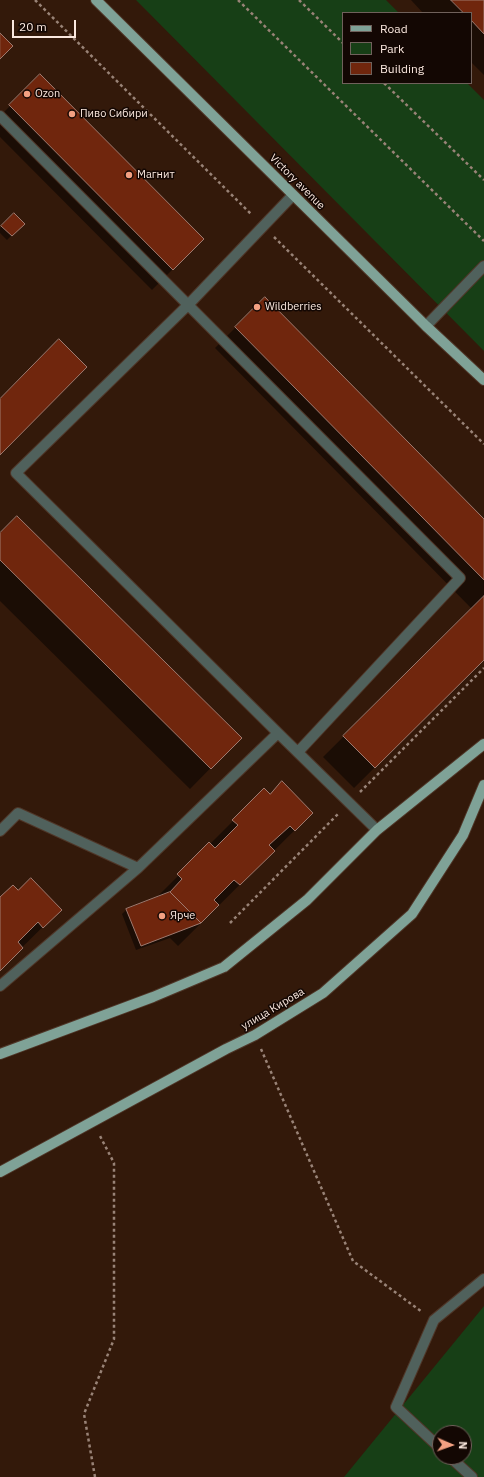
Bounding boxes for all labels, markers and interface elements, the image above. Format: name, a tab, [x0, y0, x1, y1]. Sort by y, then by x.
scale bar	[14, 12, 78, 38]
legend	[342, 12, 472, 84]
text: 20 m	[19, 19, 47, 34]
text: Road	[380, 21, 408, 36]
text: Park	[380, 41, 404, 56]
text: Building	[380, 61, 424, 76]
place label: Ozon	[35, 87, 60, 101]
marker: Ozon	[22, 89, 32, 99]
place label: Пиво Сибири	[80, 107, 148, 121]
marker: Пиво Сибири	[67, 109, 77, 119]
street label: Victory avenue	[267, 152, 327, 212]
place label: Магнит	[137, 168, 175, 182]
marker: Магнит	[124, 170, 134, 180]
place label: Wildberries	[265, 300, 322, 314]
marker: Wildberries	[252, 302, 262, 312]
place label: Ярче	[170, 909, 195, 923]
marker: Ярче	[157, 911, 167, 921]
street label: улица Кирова	[239, 985, 307, 1033]
north arrow	[432, 1425, 472, 1465]
text: N	[456, 1441, 470, 1450]

